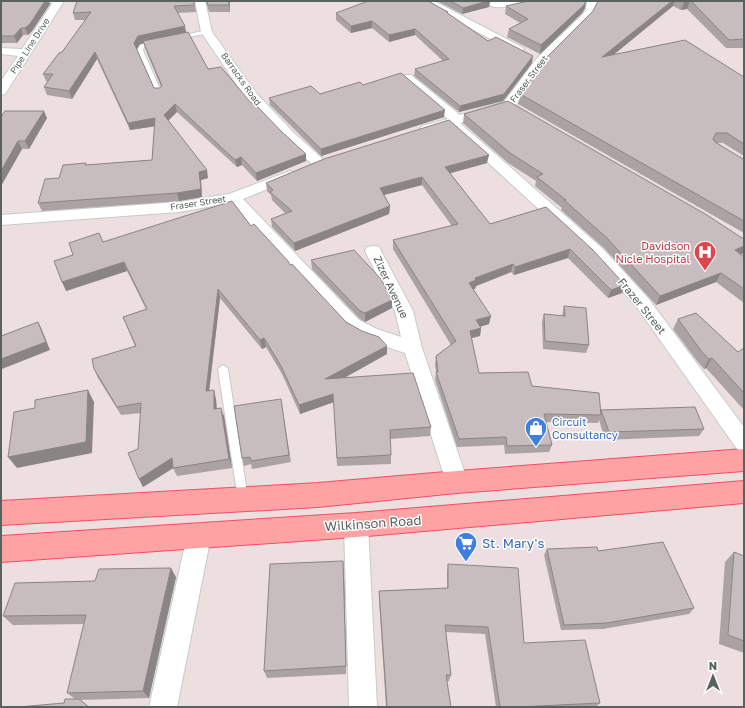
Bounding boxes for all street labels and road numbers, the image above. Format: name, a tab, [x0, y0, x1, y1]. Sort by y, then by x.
street label: Pipe Line Drive	[7, 16, 52, 76]
street label: Barracks Road	[219, 50, 264, 107]
street label: Fraser Street	[507, 53, 550, 104]
street label: Fraser Street	[169, 193, 227, 212]
street label: Zizer Avenue	[371, 253, 412, 320]
street label: Frazer Street	[616, 275, 669, 336]
street label: Wilkinson Road	[324, 512, 422, 534]

